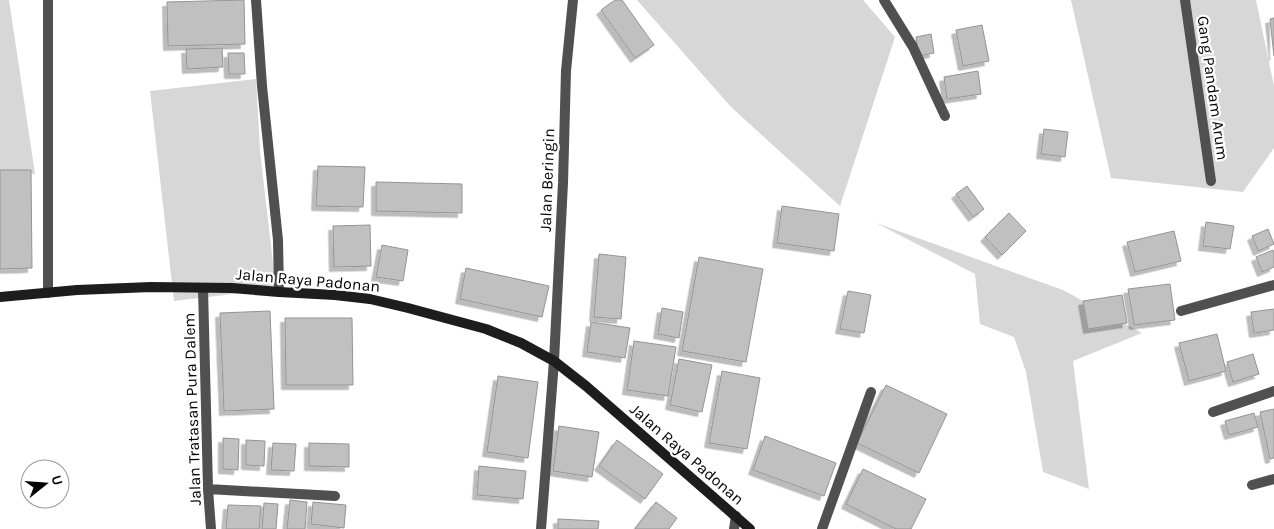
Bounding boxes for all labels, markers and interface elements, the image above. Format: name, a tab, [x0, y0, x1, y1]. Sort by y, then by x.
street label: Gang Pandam Arum	[1193, 15, 1233, 161]
street label: Jalan Beringin	[536, 128, 558, 232]
street label: Jalan Raya Padonan	[235, 264, 381, 296]
street label: Jalan Tratasan Pura Dalem	[179, 312, 205, 506]
street label: Jalan Raya Padonan	[626, 399, 748, 509]
north arrow	[20, 459, 70, 509]
text: U	[47, 473, 66, 487]

